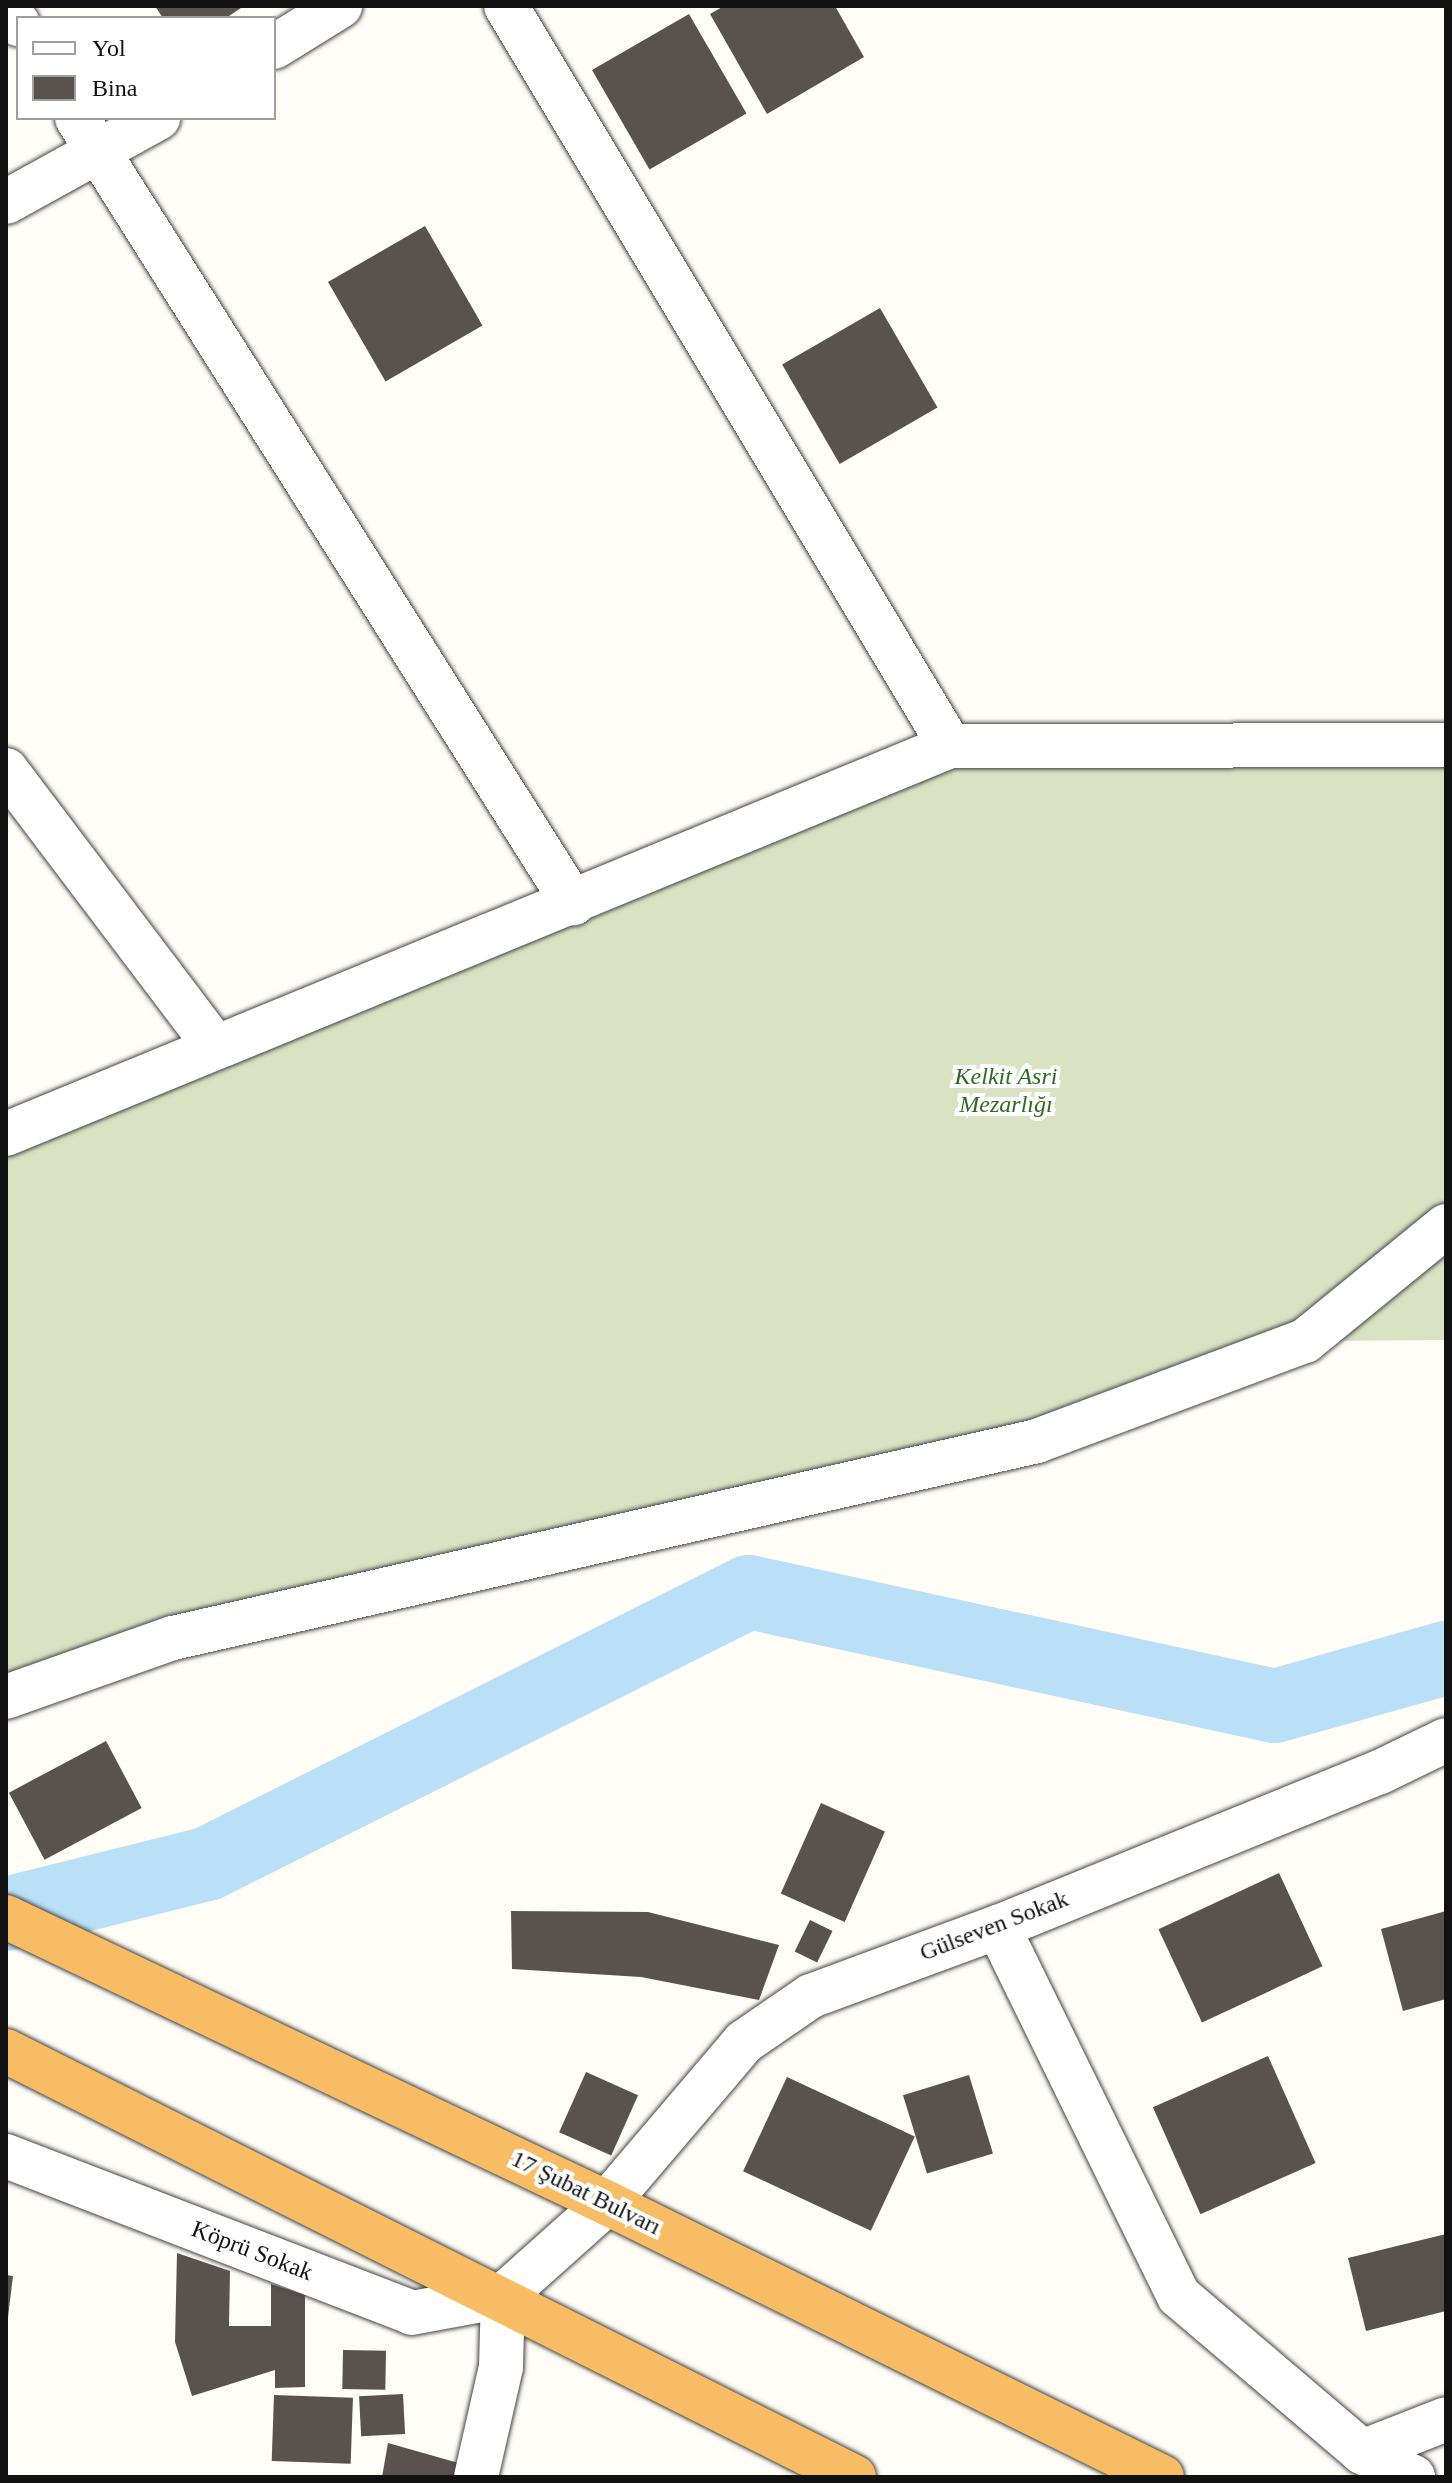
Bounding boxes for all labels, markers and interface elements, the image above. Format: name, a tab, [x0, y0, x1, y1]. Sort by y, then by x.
legend	[16, 16, 276, 120]
text: Yol	[92, 35, 126, 61]
text: Bina	[92, 75, 137, 101]
park label: Kelkit Asri Mezarlığı	[954, 1063, 1058, 1119]
street label: Gülseven Sokak	[916, 1884, 1072, 1968]
street label: 17 Şubat Bulvarı	[507, 2144, 665, 2242]
street label: Köprü Sokak	[187, 2215, 317, 2287]

